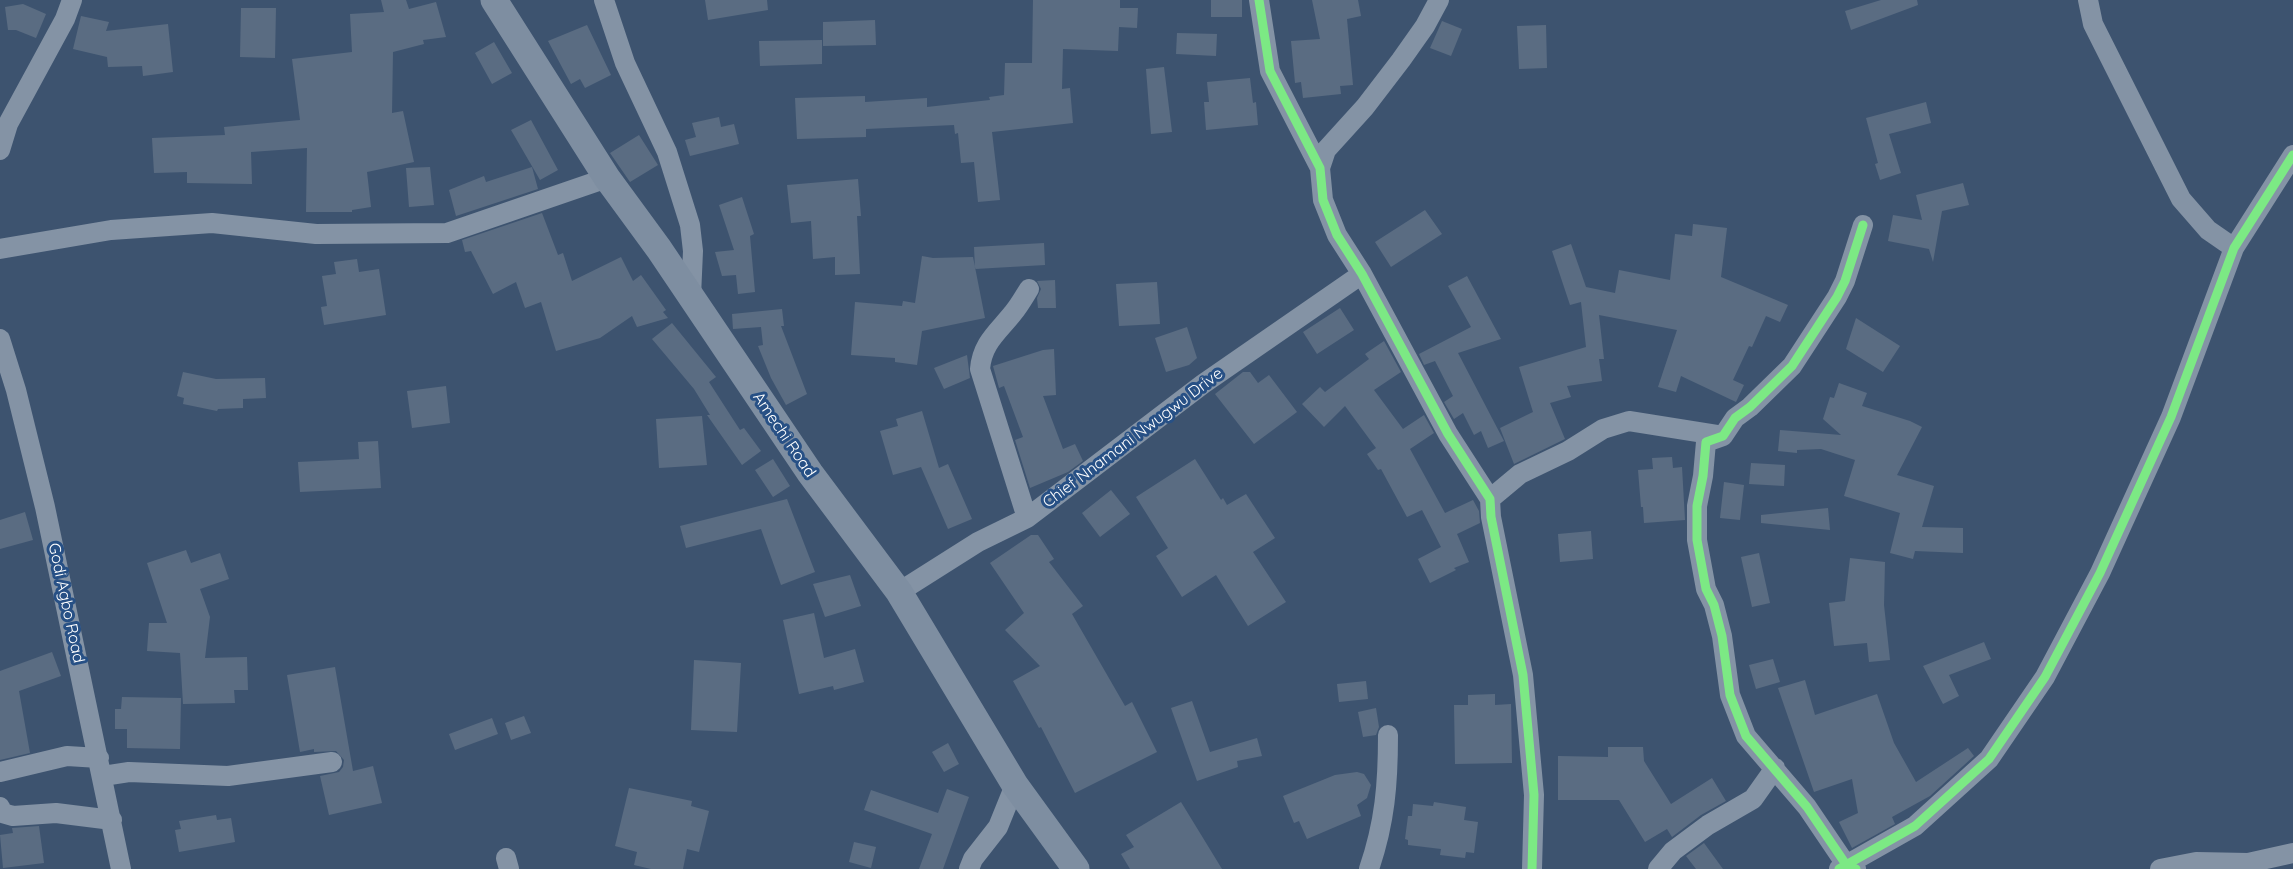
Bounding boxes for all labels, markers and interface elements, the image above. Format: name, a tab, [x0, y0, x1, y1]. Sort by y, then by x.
street label: Chief Nnamani Nwugwu Drive	[1039, 364, 1227, 512]
street label: Amechi Road	[748, 389, 820, 481]
street label: Godi Agbo Road	[44, 541, 88, 665]

